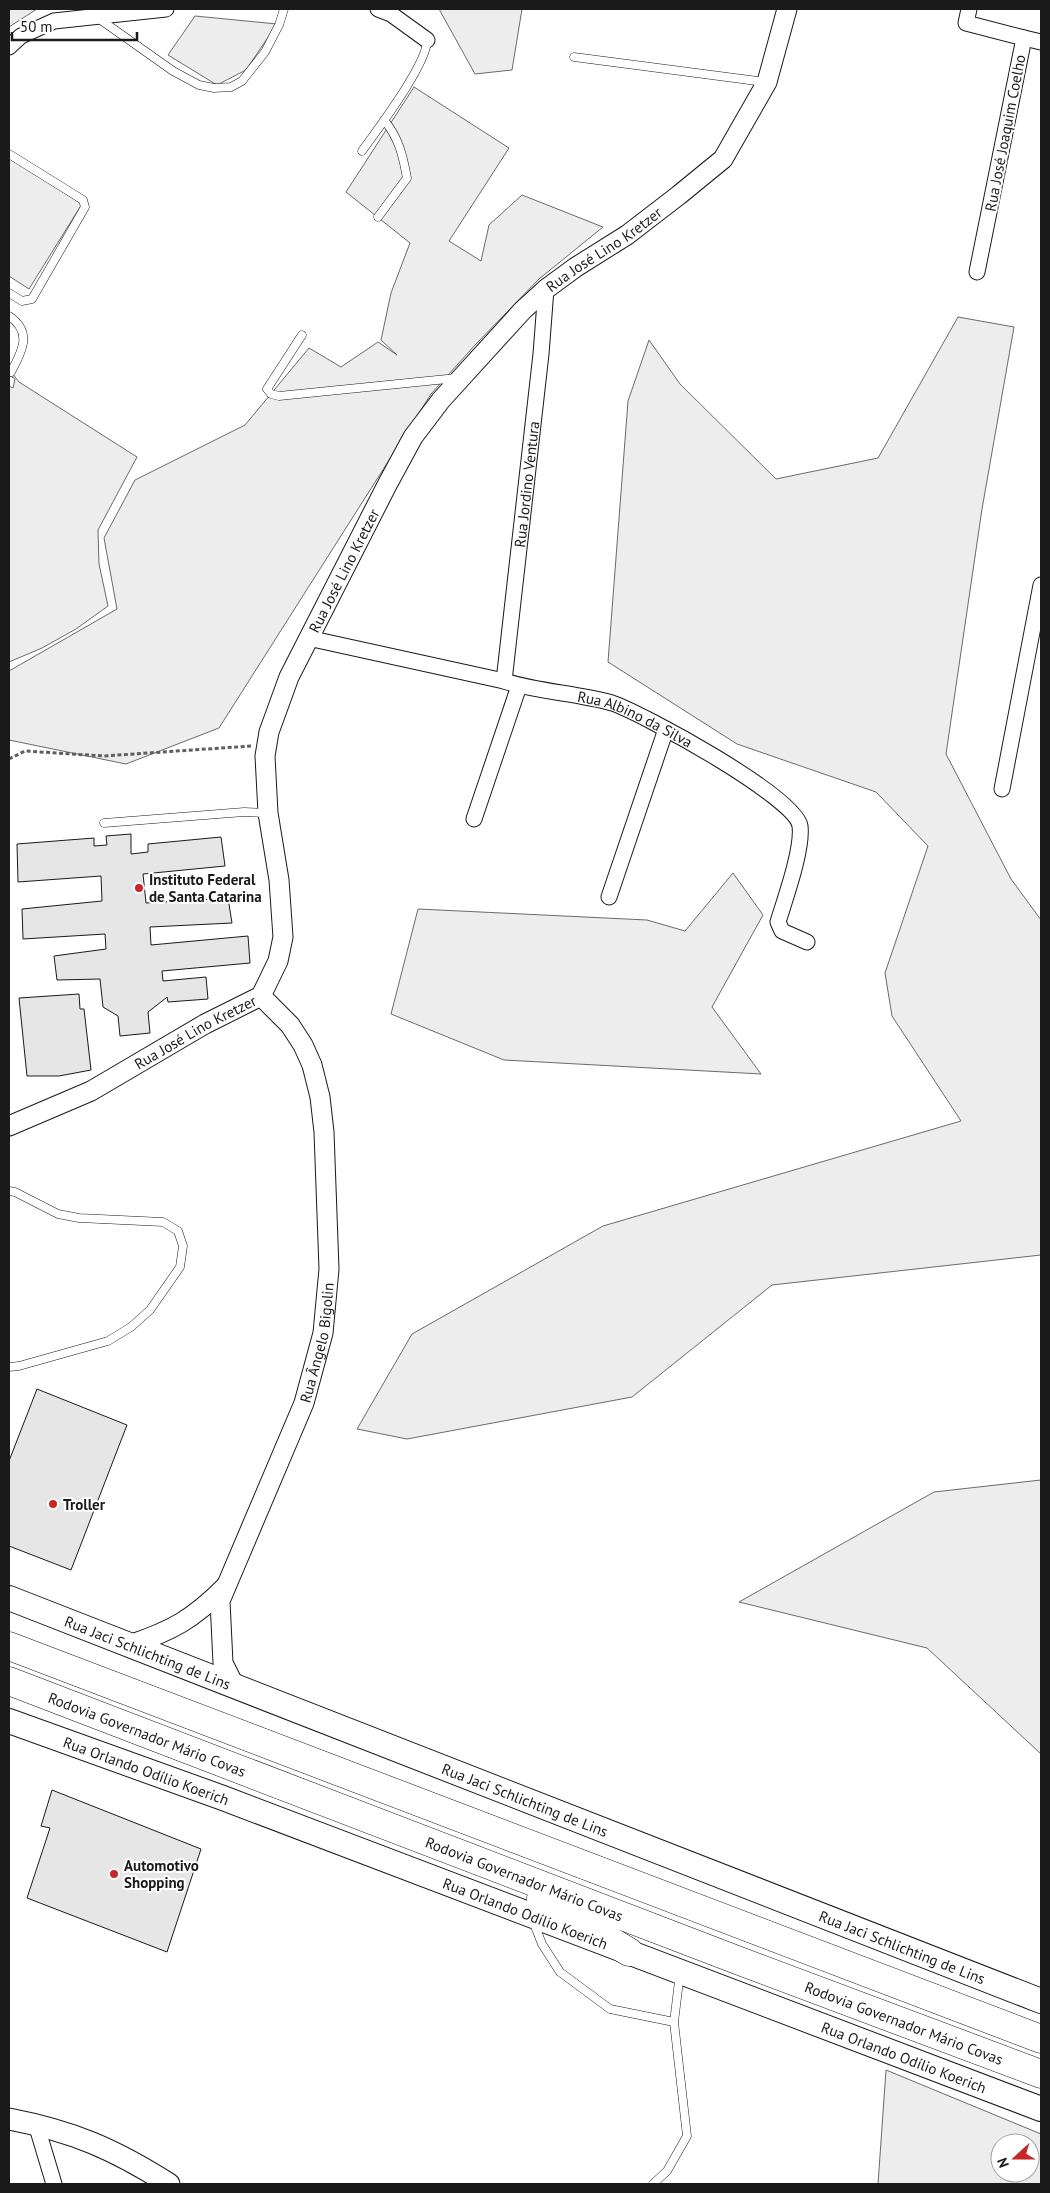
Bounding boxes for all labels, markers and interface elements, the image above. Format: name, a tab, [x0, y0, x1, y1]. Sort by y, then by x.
scale bar	[12, 10, 138, 42]
text: 50 m	[20, 17, 53, 36]
street label: Rua José Joaquim Coelho	[980, 53, 1030, 213]
street label: Rua José Lino Kretzer	[542, 202, 665, 296]
street label: Rua Jordino Ventura	[510, 420, 543, 548]
street label: Rua José Lino Kretzer	[304, 505, 383, 636]
street label: Rua Albino da Silva	[576, 686, 696, 751]
place label: Instituto Federal de Santa Catarina	[149, 870, 262, 906]
marker: Instituto Federal de Santa Catarina	[133, 882, 145, 894]
street label: Rua José Lino Kretzer	[131, 991, 259, 1073]
street label: Rua Ângelo Bigolin	[295, 1282, 337, 1405]
place label: Troller	[63, 1495, 106, 1514]
marker: Troller	[47, 1498, 59, 1510]
street label: Rua Jaci Schlichting de Lins	[62, 1611, 234, 1693]
street label: Rodovia Governador Mário Covas	[46, 1687, 249, 1780]
street label: Rua Orlando Odílio Koerich	[61, 1732, 232, 1809]
street label: Rua Jaci Schlichting de Lins	[439, 1759, 611, 1841]
street label: Rodovia Governador Mário Covas	[423, 1832, 626, 1925]
place label: Automotivo Shopping	[124, 1856, 199, 1892]
marker: Automotivo Shopping	[108, 1868, 120, 1880]
street label: Rua Orlando Odílio Koerich	[440, 1873, 611, 1953]
street label: Rua Jaci Schlichting de Lins	[816, 1906, 988, 1988]
street label: Rodovia Governador Mário Covas	[802, 1977, 1006, 2068]
street label: Rua Orlando Odílio Koerich	[819, 2017, 989, 2097]
north arrow	[990, 2133, 1040, 2183]
text: N	[993, 2155, 1013, 2170]

